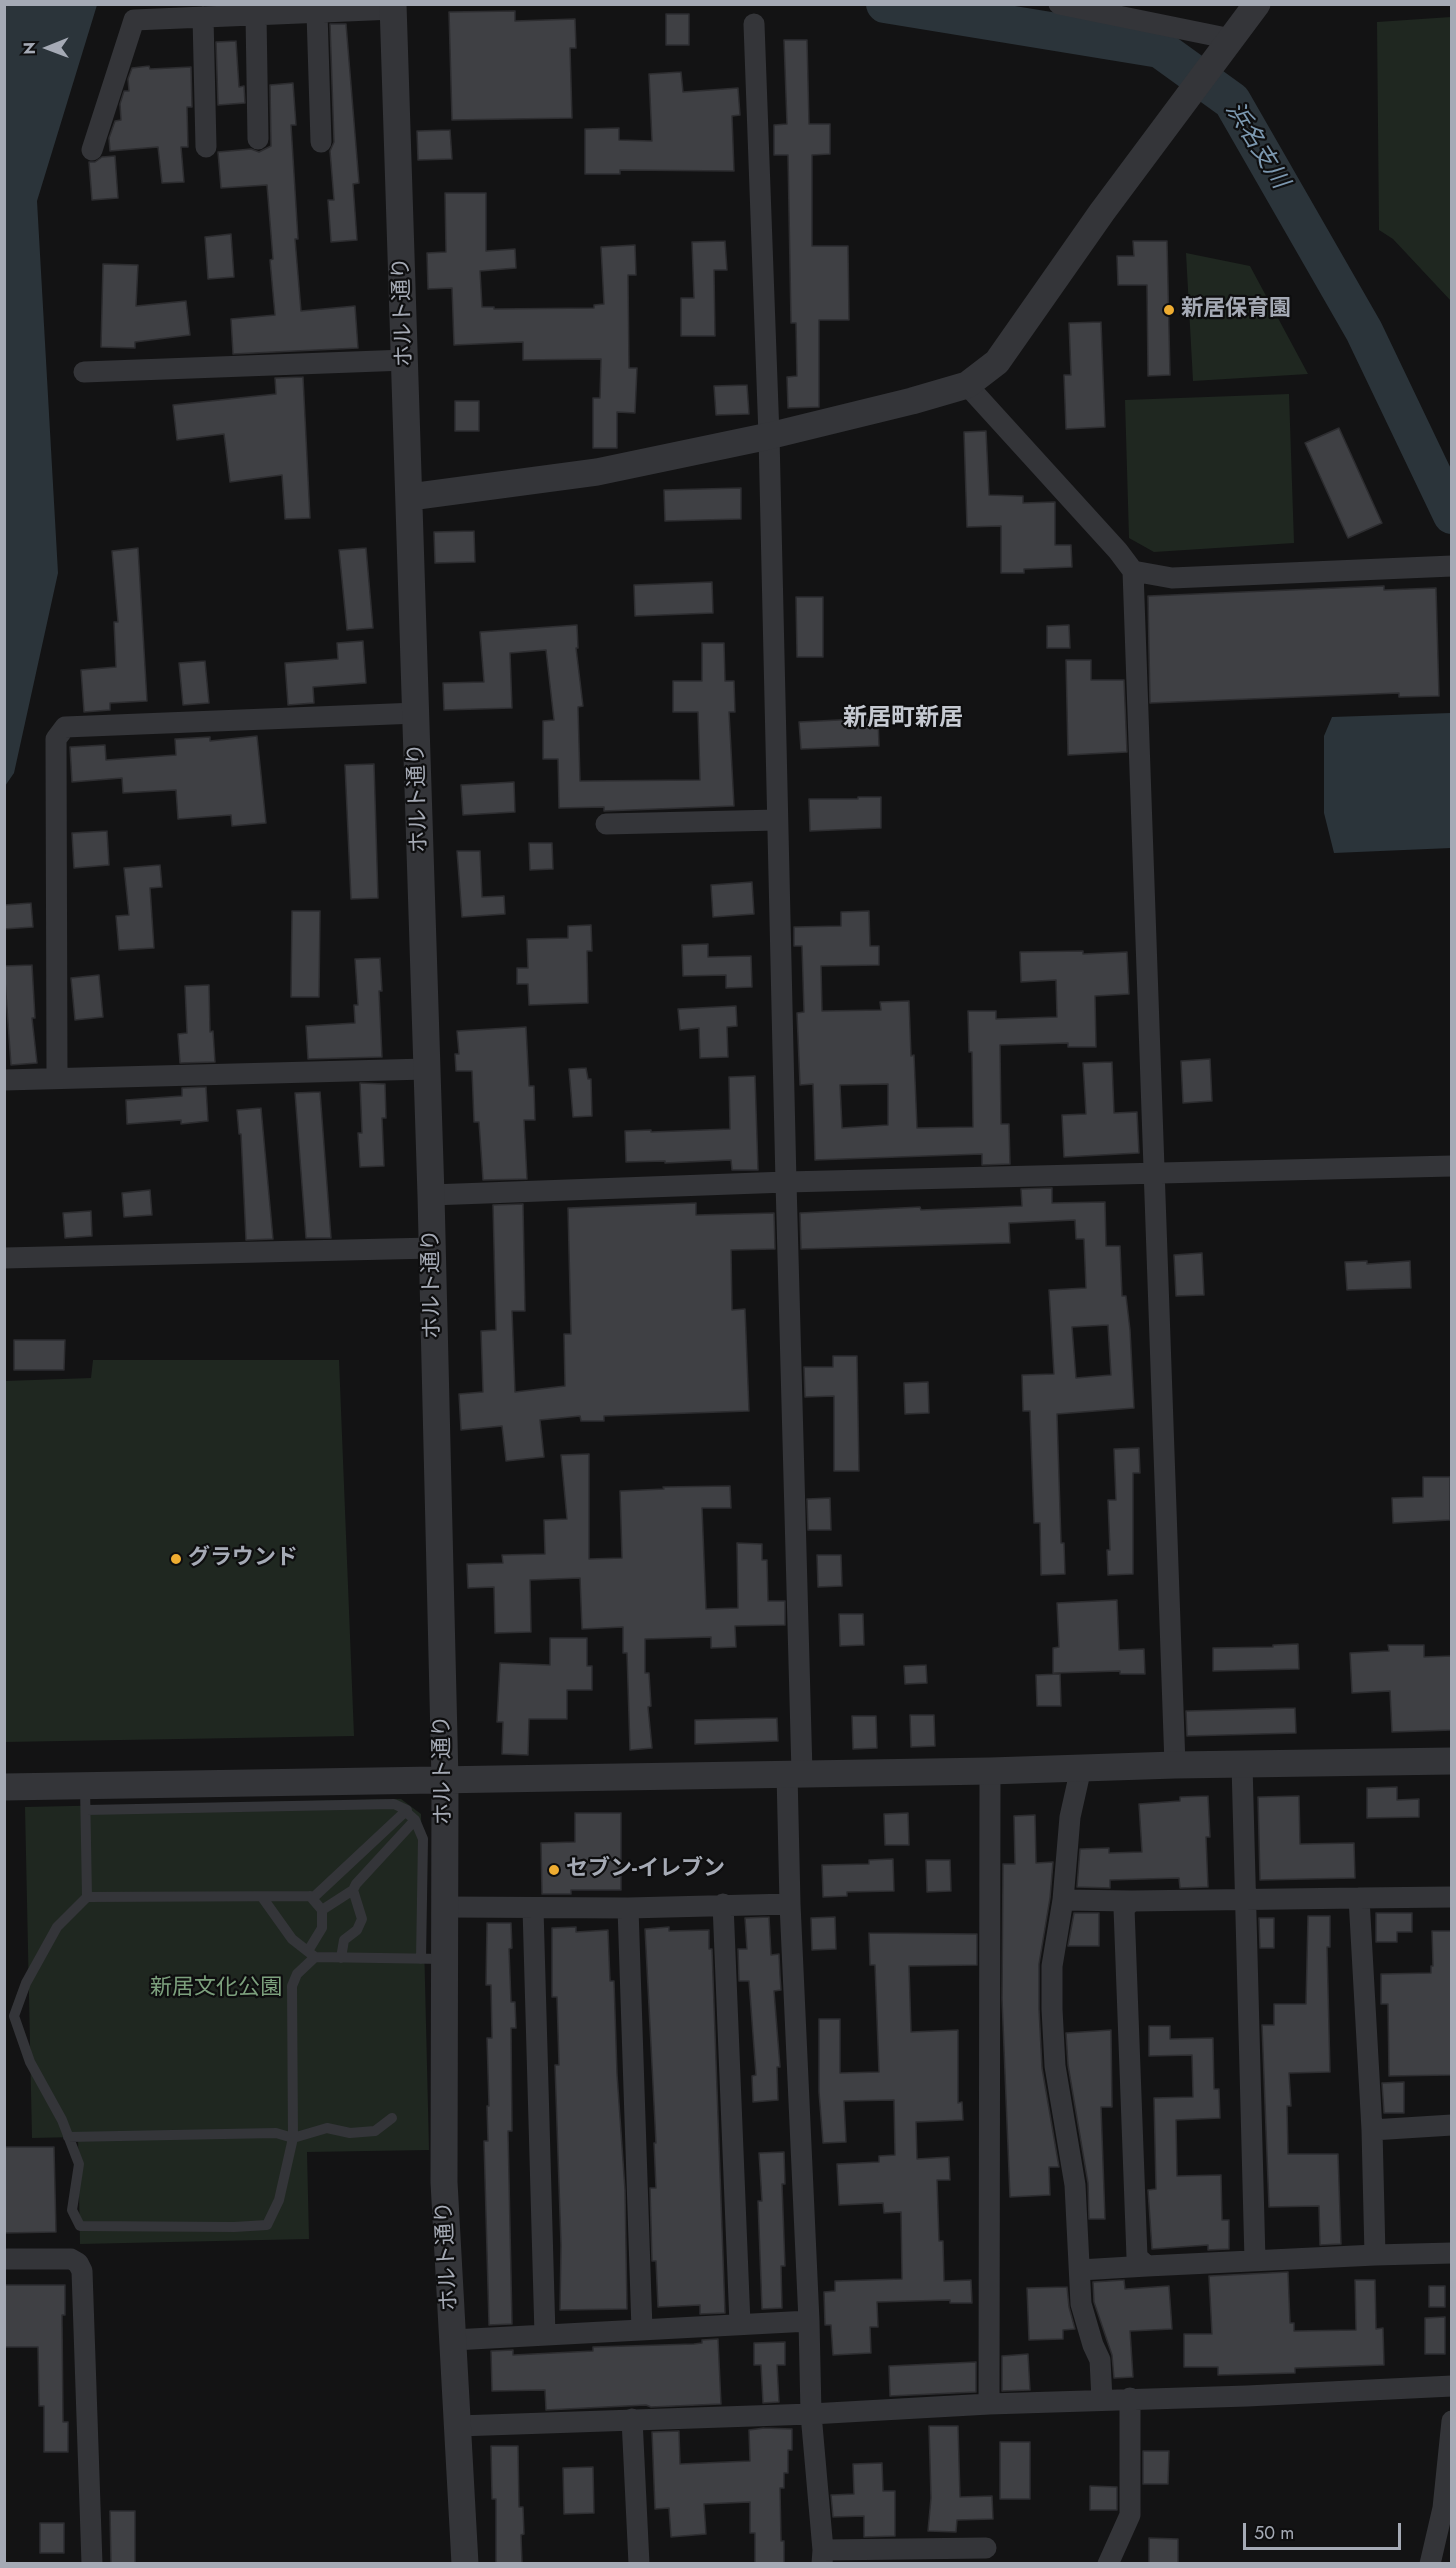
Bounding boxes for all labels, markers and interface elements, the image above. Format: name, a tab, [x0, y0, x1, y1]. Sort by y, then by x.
north arrow	[18, 18, 78, 78]
text: N	[18, 42, 41, 55]
water label: 浜名支川	[1218, 98, 1294, 194]
street label: ホルト通り	[389, 257, 419, 367]
place label: 新居保育園	[1181, 297, 1291, 323]
marker: 新居保育園	[1162, 303, 1176, 317]
district label: 新居町新居	[843, 705, 963, 733]
street label: ホルト通り	[404, 743, 434, 853]
street label: ホルト通り	[419, 1229, 447, 1339]
place label: グラウンド	[188, 1546, 298, 1572]
marker: グラウンド	[169, 1552, 183, 1566]
street label: ホルト通り	[430, 1715, 458, 1825]
place label: セブン-イレブン	[566, 1857, 725, 1883]
marker: セブン-イレブン	[547, 1863, 561, 1877]
park label: 新居文化公園	[150, 1976, 282, 2002]
street label: ホルト通り	[432, 2200, 464, 2312]
scale bar	[1246, 2511, 1404, 2549]
text: 50 m	[1254, 2520, 1294, 2546]

